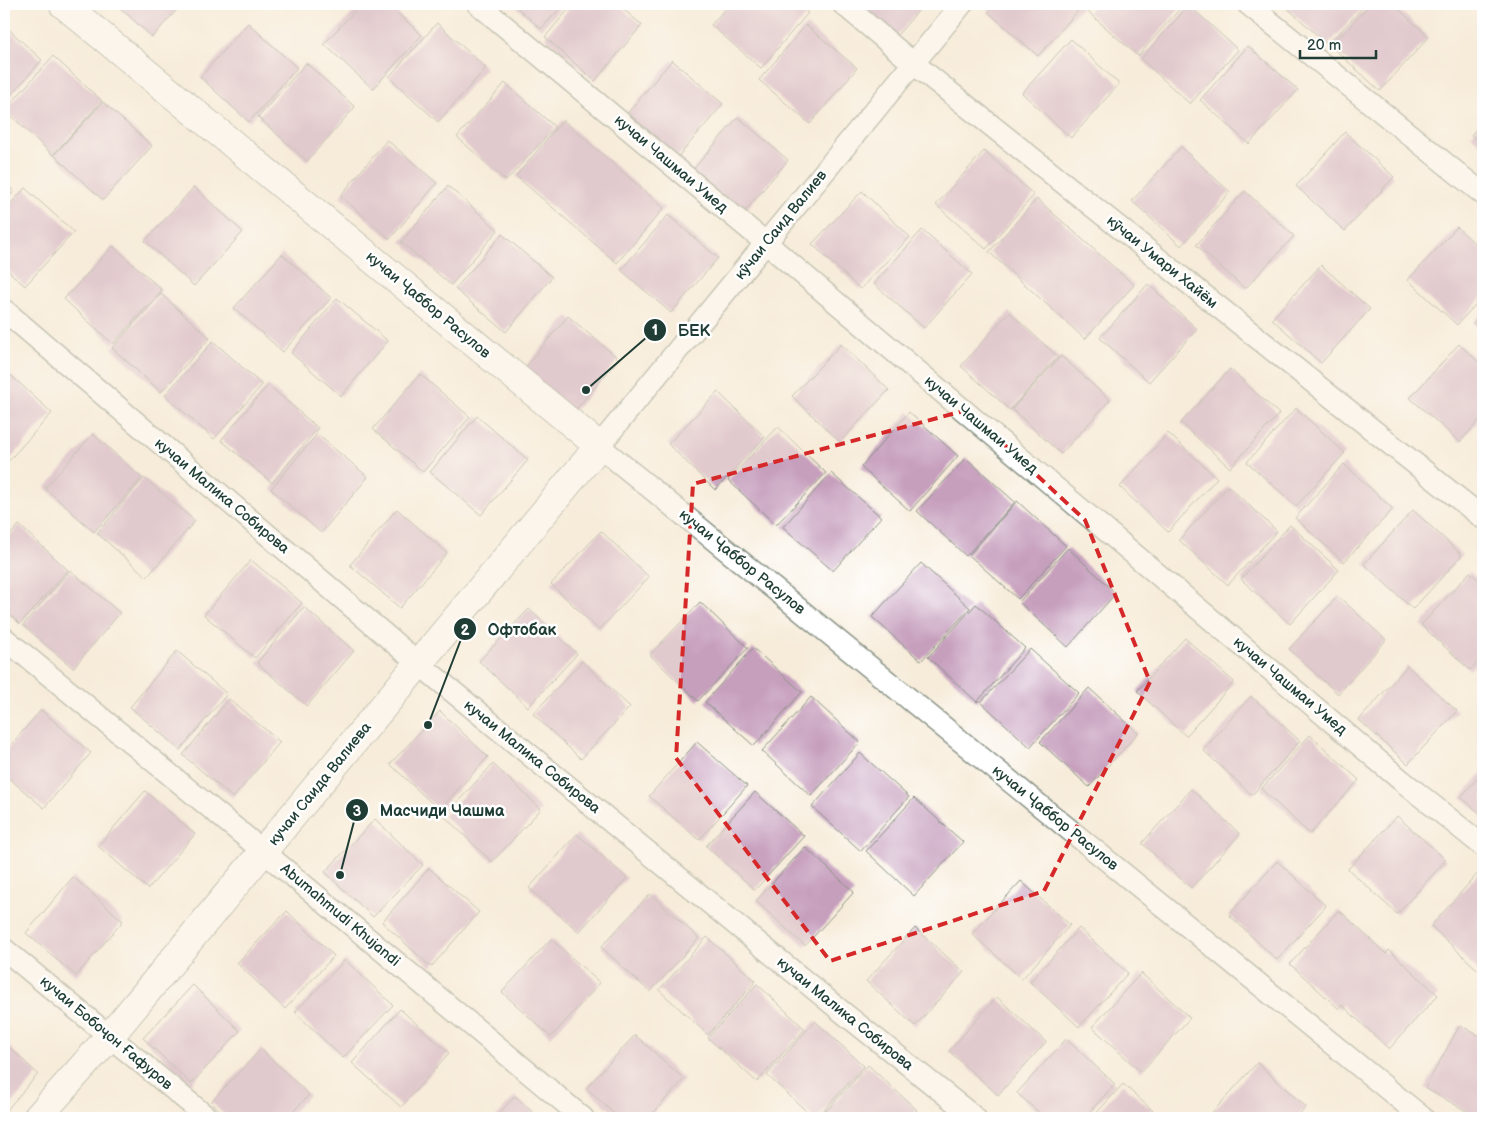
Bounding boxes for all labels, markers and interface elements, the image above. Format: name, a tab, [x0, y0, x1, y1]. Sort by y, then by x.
scale bar	[1300, 28, 1376, 60]
text: 20 m	[1307, 36, 1341, 55]
street label: кучаи Чашмаи Умед	[610, 111, 732, 217]
street label: кӯчаи Саид Валиев	[731, 166, 831, 284]
street label: кӯчаи Умари Хайём	[1102, 211, 1222, 313]
street label: кучаи Ҷаббор Расулов	[362, 247, 494, 363]
callout: БЕК	[643, 315, 720, 346]
text: 1	[652, 321, 658, 340]
text: БЕК	[678, 322, 711, 341]
street label: кучаи Чашмаи Умед	[920, 372, 1042, 478]
street label: кучаи Малика Собирова	[151, 434, 293, 558]
street label: кучаи Ҷаббор Расулов	[675, 505, 809, 619]
callout: Офтобак	[452, 614, 566, 645]
text: 2	[461, 621, 470, 640]
text: Офтобак	[488, 621, 557, 640]
street label: кучаи Чашмаи Умед	[1229, 633, 1351, 739]
street label: кучаи Малика Собирова	[460, 696, 604, 818]
street label: кучаи Саида Валиева	[264, 718, 376, 850]
street label: кучаи Ҷаббор Расулов	[988, 761, 1122, 875]
callout: Масчиди Чашма	[344, 795, 514, 826]
text: 3	[353, 802, 362, 821]
text: Масчиди Чашма	[380, 802, 505, 821]
street label: Abumahmudi Khujandi	[276, 859, 404, 971]
street label: кучаи Малика Собирова	[773, 953, 917, 1075]
street label: кучаи Бобоҷон Ғафуров	[36, 972, 176, 1094]

